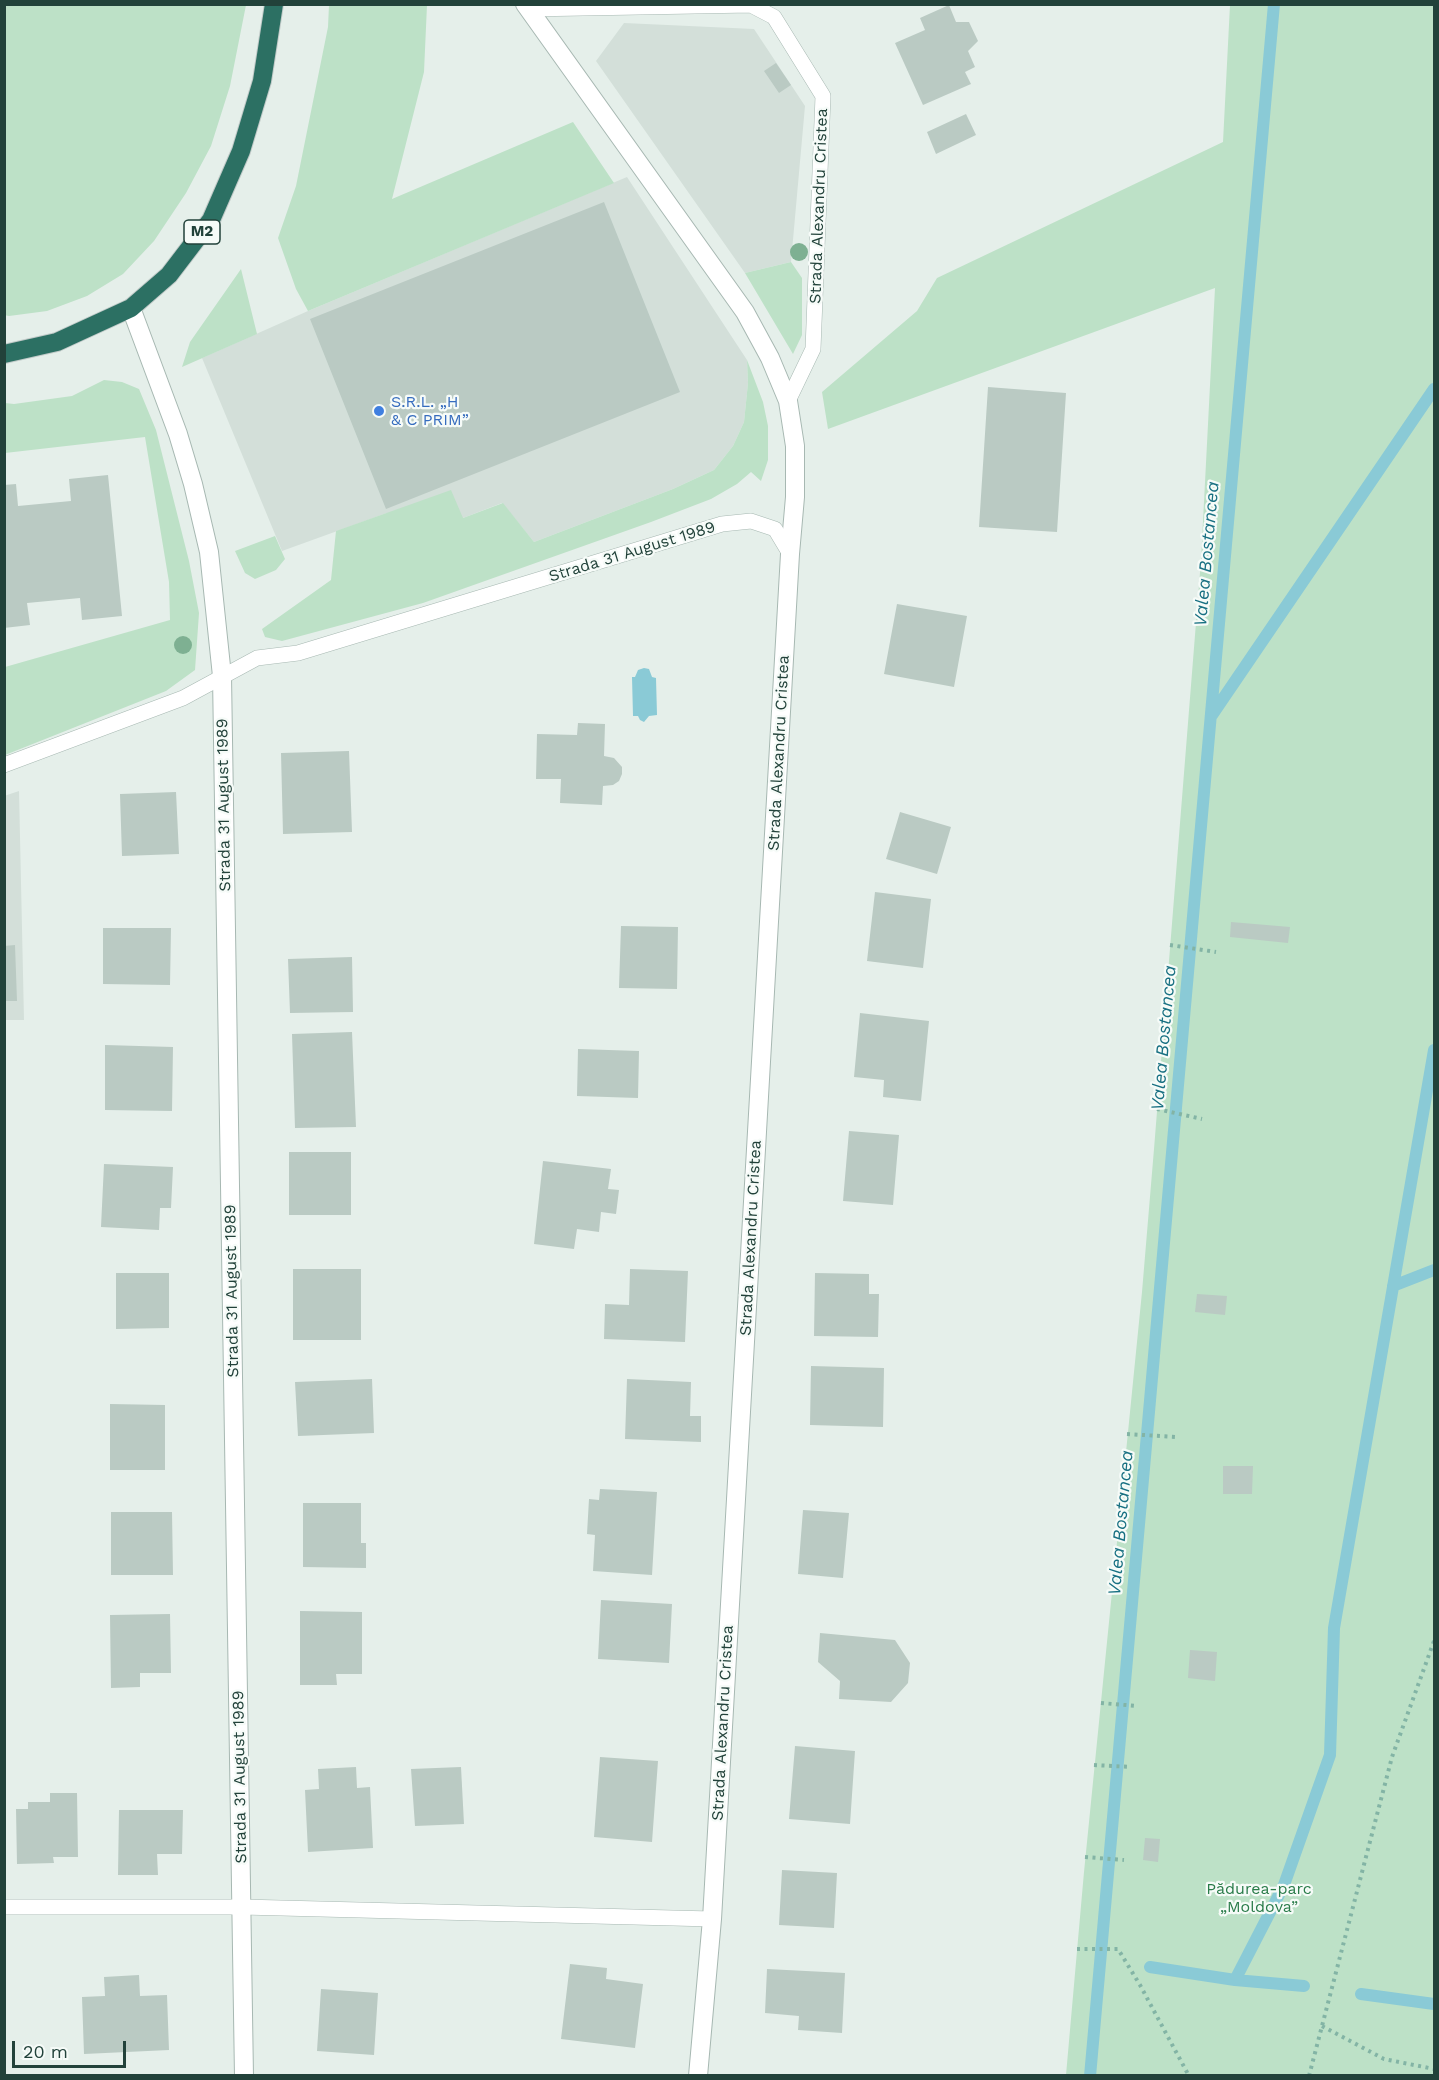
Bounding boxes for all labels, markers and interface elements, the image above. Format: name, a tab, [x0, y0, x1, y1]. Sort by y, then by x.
street label: Strada Alexandru Cristea	[806, 108, 832, 304]
road number: M2	[184, 220, 220, 244]
place label: S.R.L. „H & C PRIM”	[391, 392, 469, 430]
marker: S.R.L. „H & C PRIM”	[372, 404, 386, 418]
water label: Valea Bostancea	[1190, 481, 1224, 627]
street label: Strada 31 August 1989	[546, 518, 718, 586]
street label: Strada Alexandru Cristea	[764, 655, 794, 851]
street label: Strada 31 August 1989	[213, 718, 235, 892]
water label: Valea Bostancea	[1147, 965, 1181, 1111]
street label: Strada Alexandru Cristea	[736, 1140, 766, 1336]
street label: Strada 31 August 1989	[221, 1204, 243, 1378]
water label: Valea Bostancea	[1104, 1450, 1138, 1596]
street label: Strada Alexandru Cristea	[708, 1625, 738, 1821]
street label: Strada 31 August 1989	[229, 1690, 251, 1864]
park label: Pădurea-parc „Moldova”	[1206, 1879, 1312, 1917]
scale bar	[15, 2029, 129, 2067]
text: 20 m	[23, 2041, 68, 2062]

